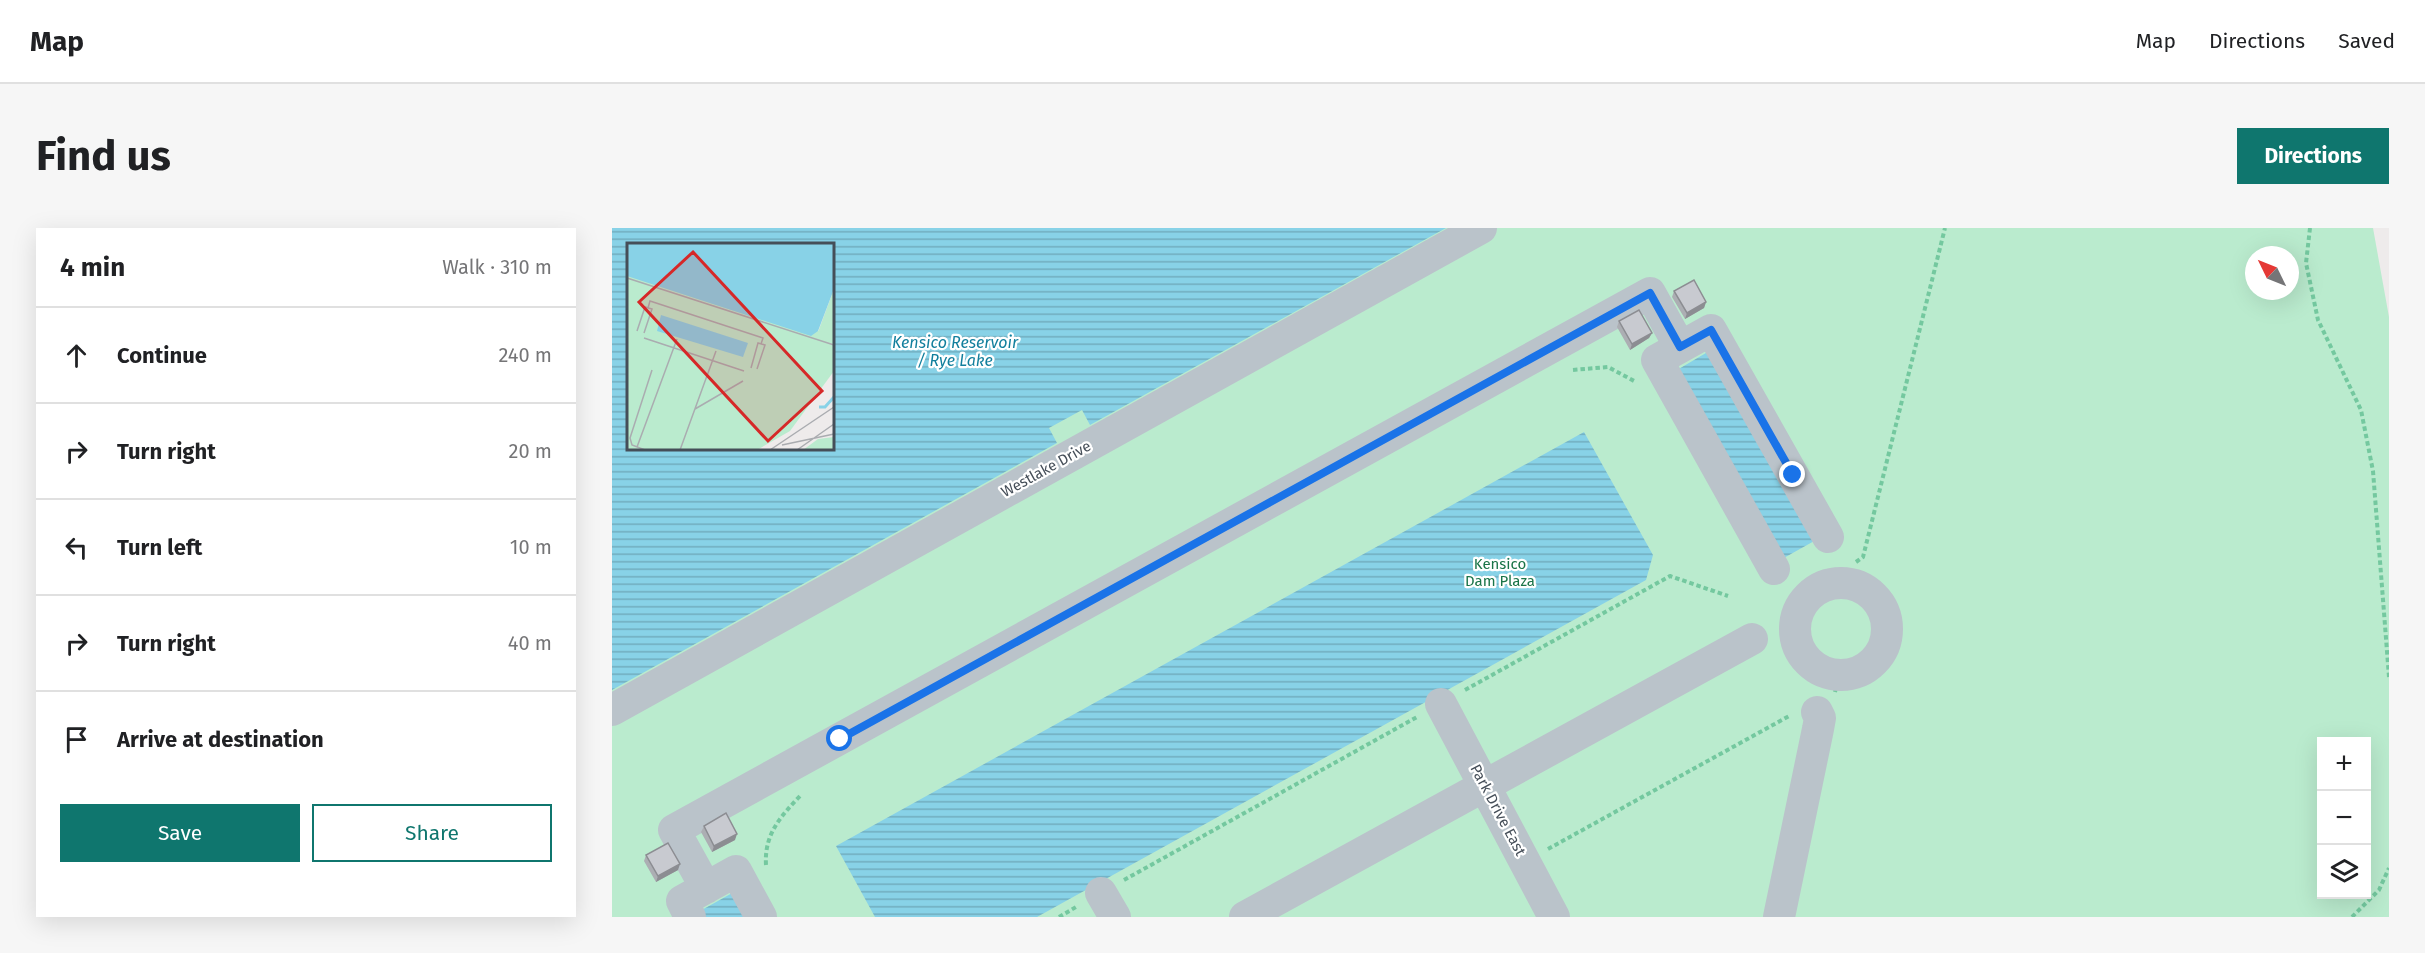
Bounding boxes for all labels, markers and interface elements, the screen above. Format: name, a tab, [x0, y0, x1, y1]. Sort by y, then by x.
text: Map	[30, 25, 84, 58]
text: Map	[2136, 28, 2176, 54]
text: Directions	[2209, 28, 2305, 54]
text: Saved	[2338, 28, 2395, 54]
button: Directions	[2237, 128, 2389, 184]
text: Find us	[36, 131, 171, 181]
inset map	[627, 243, 834, 450]
north arrow	[2245, 246, 2299, 300]
text: 4 min	[60, 252, 125, 283]
text: Walk · 310 m	[442, 255, 552, 279]
water label: Kensico Reservoir / Rye Lake	[892, 333, 1019, 370]
icon: ahead	[60, 339, 93, 372]
text: Continue	[117, 342, 207, 369]
text: 240 m	[498, 343, 552, 367]
icon: right	[60, 435, 93, 468]
street label: Westlake Drive	[998, 437, 1094, 501]
text: Turn right	[117, 438, 216, 465]
text: 20 m	[509, 439, 552, 463]
route end	[1779, 461, 1805, 487]
icon: left	[60, 531, 93, 564]
text: Turn left	[117, 534, 202, 561]
text: 10 m	[510, 535, 552, 559]
park label: Kensico Dam Plaza	[1465, 555, 1535, 590]
icon: right	[60, 627, 93, 660]
text: Turn right	[117, 630, 216, 657]
text: 40 m	[508, 631, 552, 655]
icon: arrive	[60, 723, 93, 756]
route start	[826, 725, 852, 751]
text: Arrive at destination	[117, 726, 324, 753]
map controls	[2317, 737, 2371, 899]
button: +	[2317, 737, 2371, 791]
street label: Park Drive East	[1466, 761, 1530, 859]
button: −	[2317, 791, 2371, 845]
button: Save	[60, 804, 300, 862]
button: Share	[312, 804, 552, 862]
button: layers	[2317, 845, 2371, 899]

